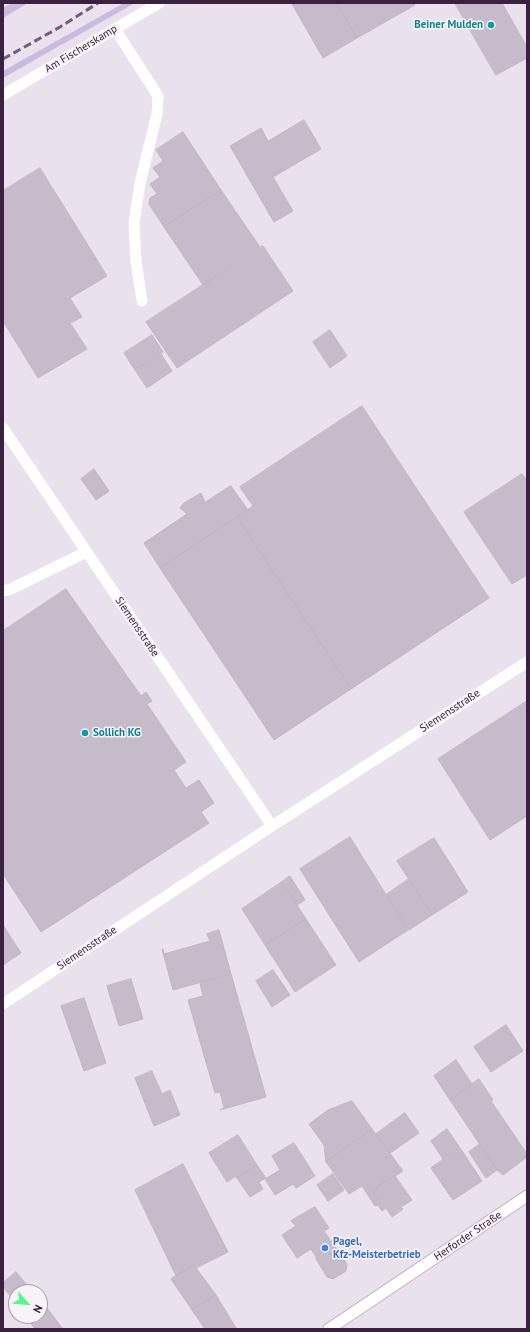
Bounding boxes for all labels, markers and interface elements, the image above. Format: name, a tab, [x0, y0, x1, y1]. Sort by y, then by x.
place label: Beiner Mulden	[414, 18, 483, 32]
marker: Beiner Mulden	[486, 20, 496, 30]
street label: Am Fischerskamp	[42, 22, 120, 76]
street label: Siemensstraße	[112, 595, 162, 659]
street label: Siemensstraße	[417, 687, 483, 735]
place label: Sollich KG	[93, 726, 141, 740]
marker: Sollich KG	[80, 728, 90, 738]
street label: Siemensstraße	[55, 923, 119, 973]
street label: Herforder Straße	[432, 1208, 504, 1264]
place label: Pagel, Kfz-Meisterbetrieb	[333, 1235, 421, 1261]
marker: Pagel, Kfz-Meisterbetrieb	[320, 1243, 330, 1253]
north arrow	[8, 1284, 48, 1324]
text: N	[30, 1303, 46, 1315]

